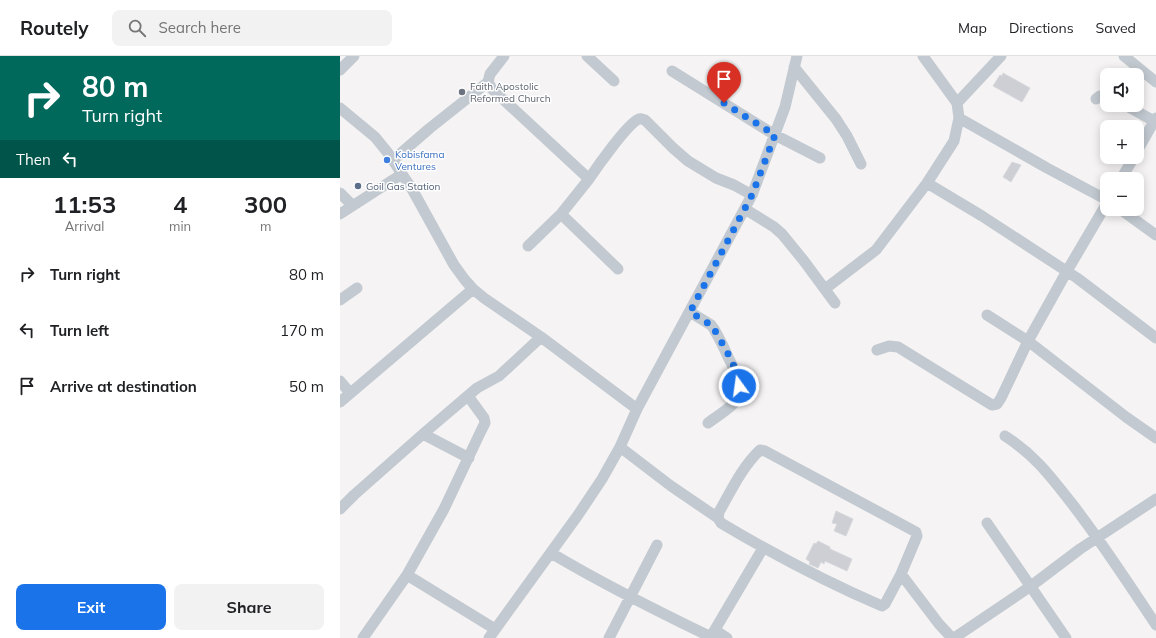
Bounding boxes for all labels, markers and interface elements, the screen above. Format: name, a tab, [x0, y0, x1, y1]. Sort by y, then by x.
search box	[112, 10, 392, 46]
text: Routely	[20, 16, 88, 40]
icon: search	[126, 17, 148, 39]
text: Search here	[158, 18, 241, 37]
text: Map	[958, 19, 987, 37]
text: Directions	[1009, 19, 1074, 37]
text: Saved	[1096, 19, 1136, 37]
pin	[707, 62, 741, 103]
icon: arrive	[713, 68, 735, 90]
map controls	[1100, 68, 1144, 216]
button: sound	[1100, 68, 1144, 112]
text: 80 m	[82, 69, 148, 104]
icon: right	[16, 72, 68, 124]
place label: Faith Apostolic Reformed Church	[470, 80, 551, 105]
marker: Faith Apostolic Reformed Church	[457, 87, 467, 97]
text: Turn right	[82, 104, 162, 127]
button: +	[1100, 120, 1144, 164]
icon: left	[59, 148, 81, 170]
place label: Kobisfama Ventures	[395, 148, 444, 173]
text: Then	[16, 150, 51, 169]
marker: Kobisfama Ventures	[382, 155, 392, 165]
button: −	[1100, 172, 1144, 216]
place label: Goil Gas Station	[366, 180, 441, 193]
marker: Goil Gas Station	[353, 181, 363, 191]
text: 11:53	[53, 189, 116, 219]
text: 4	[173, 189, 187, 219]
text: 300	[244, 189, 287, 219]
text: Arrival	[65, 218, 104, 234]
text: min	[169, 218, 191, 234]
text: m	[260, 218, 271, 234]
icon: right	[16, 263, 38, 285]
text: Turn right	[50, 265, 120, 284]
text: 80 m	[289, 265, 324, 284]
icon: left	[16, 319, 38, 341]
text: Turn left	[50, 321, 109, 340]
text: 170 m	[280, 321, 324, 340]
position arrow	[718, 365, 760, 407]
icon: arrive	[16, 375, 38, 397]
text: Arrive at destination	[50, 377, 197, 396]
text: 50 m	[289, 377, 324, 396]
button: Exit	[16, 584, 166, 630]
button: Share	[174, 584, 324, 630]

